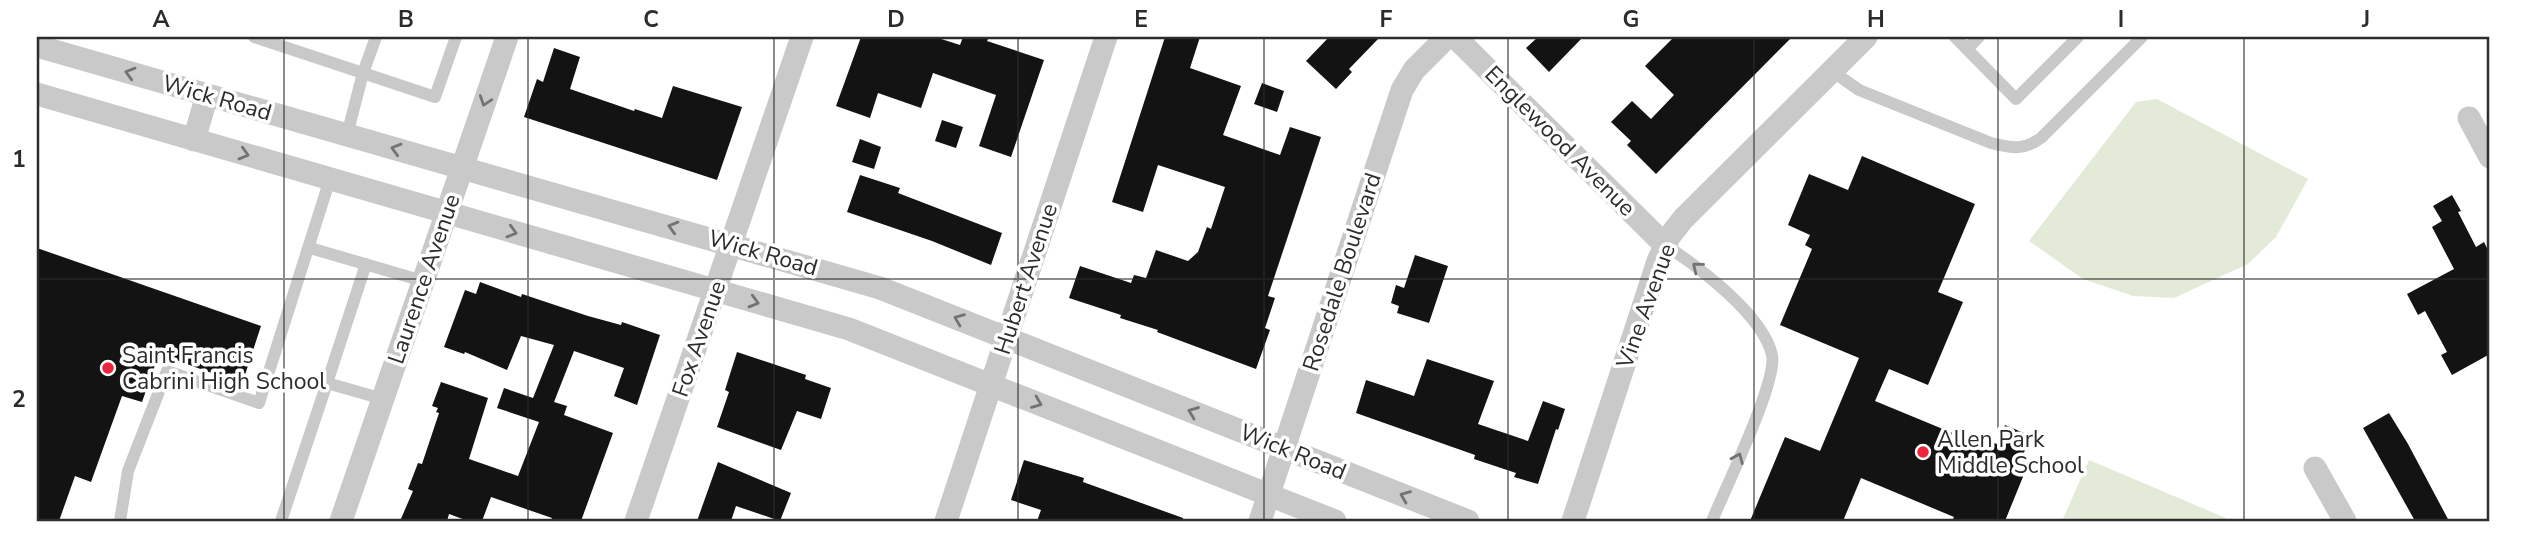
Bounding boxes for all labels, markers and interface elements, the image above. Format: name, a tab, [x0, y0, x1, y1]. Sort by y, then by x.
text: A	[152, 4, 170, 35]
text: B	[398, 4, 414, 35]
text: C	[643, 4, 659, 35]
text: D	[887, 4, 905, 35]
text: E	[1134, 4, 1148, 35]
text: F	[1380, 4, 1393, 35]
text: G	[1623, 4, 1639, 35]
text: H	[1867, 4, 1885, 35]
text: I	[2118, 4, 2124, 35]
text: J	[2361, 4, 2370, 35]
street label: Englewood Avenue	[1478, 59, 1642, 223]
one-way arrow	[125, 66, 137, 81]
street label: Wick Road	[159, 68, 275, 128]
one-way arrow	[479, 95, 493, 107]
one-way arrow	[390, 143, 402, 158]
text: 1	[12, 144, 26, 175]
one-way arrow	[237, 146, 249, 160]
street label: Rosedale Boulevard	[1295, 169, 1389, 375]
street label: Laurence Avenue	[380, 190, 468, 368]
street label: Hubert Avenue	[987, 199, 1065, 359]
one-way arrow	[667, 221, 679, 236]
one-way arrow	[506, 223, 518, 238]
street label: Wick Road	[705, 223, 821, 283]
street label: Vine Avenue	[1609, 239, 1683, 374]
one-way arrow	[1693, 263, 1705, 276]
street label: Fox Avenue	[665, 277, 733, 401]
one-way arrow	[748, 293, 760, 308]
one-way arrow	[953, 314, 965, 328]
place label: Saint Francis Cabrini High School	[122, 340, 326, 397]
marker: Saint Francis Cabrini High School	[100, 360, 116, 376]
text: 2	[12, 384, 26, 415]
one-way arrow	[1031, 395, 1043, 409]
one-way arrow	[1188, 407, 1200, 421]
street label: Wick Road	[1235, 417, 1351, 487]
place label: Allen Park Middle School	[1937, 424, 2084, 481]
marker: Allen Park Middle School	[1915, 444, 1931, 460]
one-way arrow	[1730, 453, 1744, 466]
one-way arrow	[1399, 491, 1411, 505]

